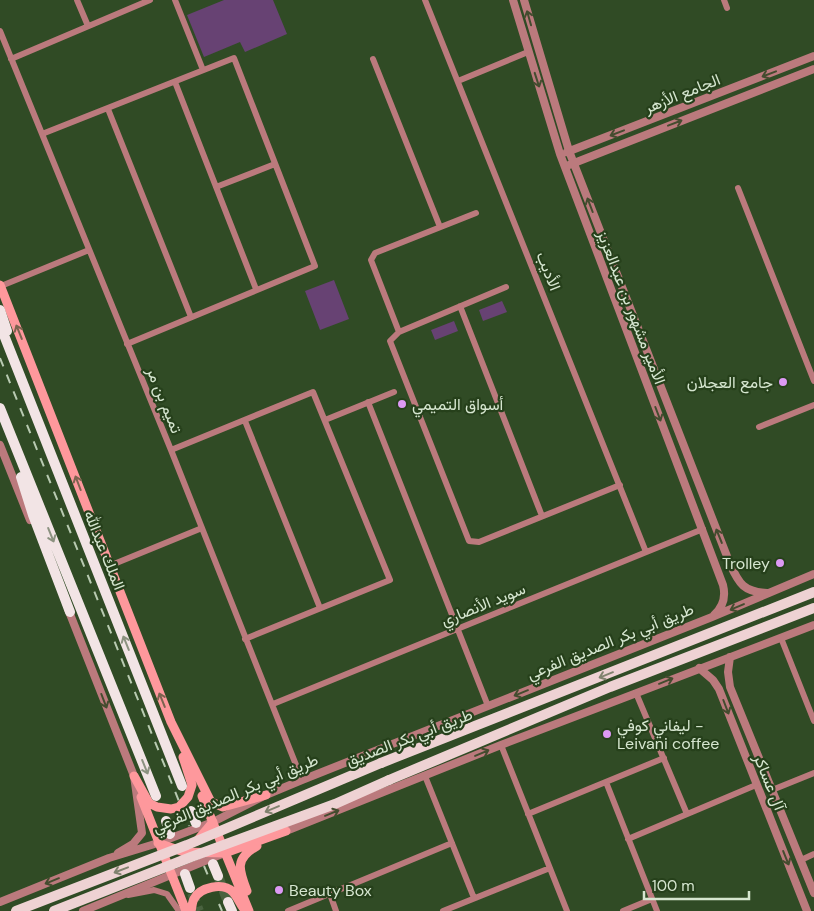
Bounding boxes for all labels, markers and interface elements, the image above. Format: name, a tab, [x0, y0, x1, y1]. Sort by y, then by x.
one-way arrow	[523, 10, 533, 26]
street label: الجامع الأزهر	[640, 69, 724, 120]
one-way arrow	[761, 70, 777, 79]
one-way arrow	[532, 72, 542, 88]
one-way arrow	[667, 118, 682, 127]
one-way arrow	[610, 129, 626, 138]
one-way arrow	[585, 198, 594, 213]
street label: الأمير مشهور بن عبدالعزيز	[592, 226, 671, 387]
street label: الأديب	[531, 249, 566, 294]
one-way arrow	[14, 325, 23, 340]
street label: تميم بن مر	[141, 363, 187, 436]
place label: جامع العجلان	[687, 372, 773, 394]
marker: جامع العجلان	[777, 376, 789, 388]
place label: أسواق التميمي	[412, 394, 504, 418]
marker: أسواق التميمي	[396, 398, 408, 410]
one-way arrow	[654, 406, 663, 421]
one-way arrow	[72, 476, 81, 491]
street label: الملك عبدالله	[79, 507, 130, 593]
one-way arrow	[47, 527, 56, 542]
one-way arrow	[714, 529, 723, 544]
place label: Trolley	[722, 553, 770, 574]
marker: Trolley	[774, 557, 786, 569]
street label: سويد الأنصاري	[438, 578, 530, 634]
street label: طريق أبي بكر الصديق الفرعي	[524, 598, 698, 687]
one-way arrow	[730, 603, 745, 612]
one-way arrow	[120, 636, 130, 651]
one-way arrow	[599, 670, 614, 680]
one-way arrow	[658, 676, 674, 685]
one-way arrow	[514, 689, 529, 698]
one-way arrow	[100, 693, 110, 708]
one-way arrow	[157, 693, 166, 708]
one-way arrow	[722, 699, 731, 714]
street label: طريق أبي بكر الصديق	[343, 704, 477, 774]
place label: ليفاني كوفي - Leivani coffee	[617, 715, 719, 754]
marker: ليفاني كوفي - Leivani coffee	[601, 728, 613, 740]
one-way arrow	[474, 747, 489, 757]
street label: طريق أبي بكر الصديق الفرعي	[149, 749, 322, 841]
street label: آل عساكر	[748, 750, 791, 814]
one-way arrow	[140, 759, 150, 774]
one-way arrow	[265, 804, 280, 814]
one-way arrow	[324, 808, 339, 818]
one-way arrow	[781, 850, 791, 865]
one-way arrow	[114, 866, 130, 875]
scale bar	[644, 868, 749, 900]
text: 100 m	[652, 876, 695, 896]
one-way arrow	[45, 877, 60, 887]
place label: Beauty Box	[289, 880, 372, 901]
marker: Beauty Box	[273, 884, 285, 896]

